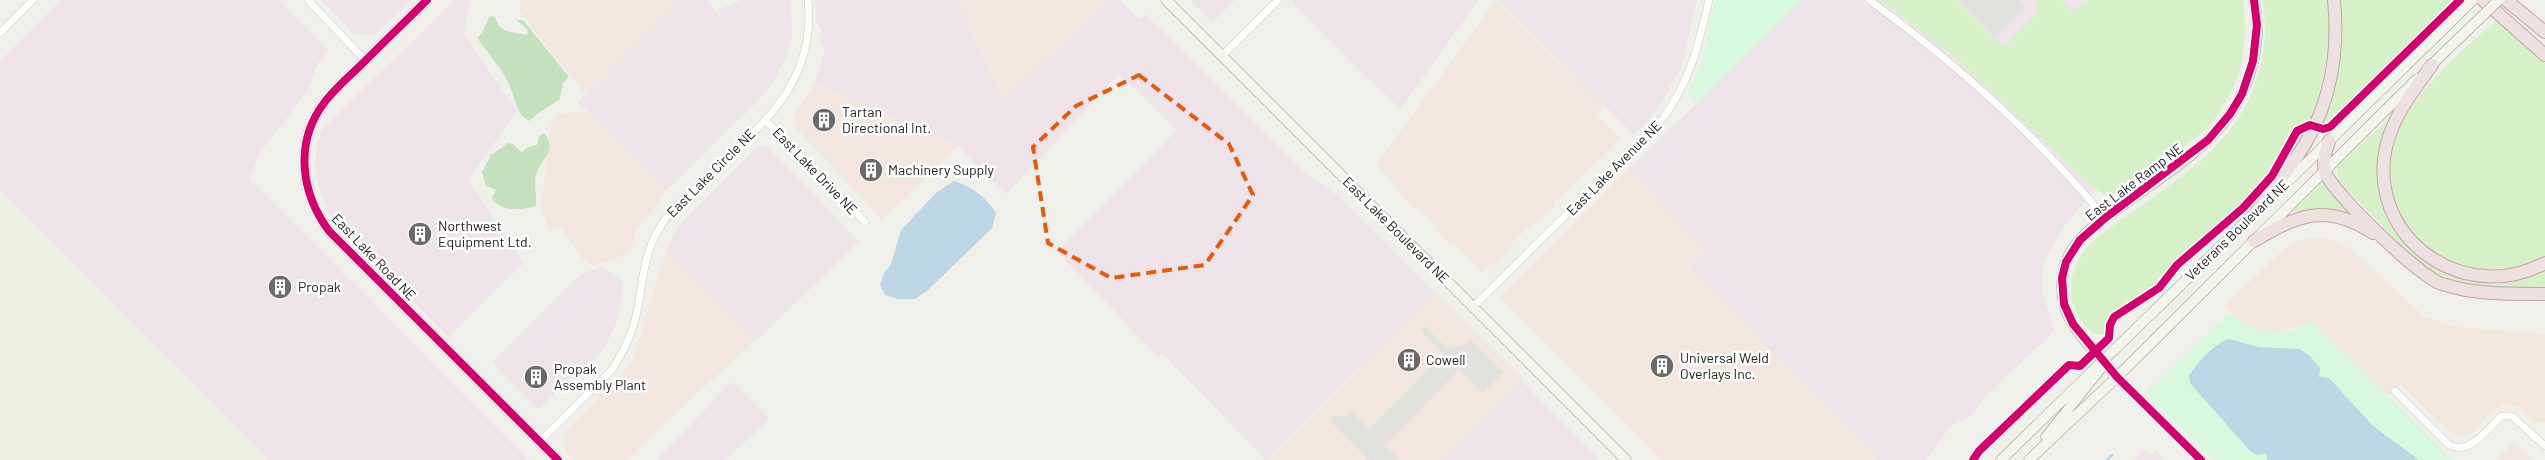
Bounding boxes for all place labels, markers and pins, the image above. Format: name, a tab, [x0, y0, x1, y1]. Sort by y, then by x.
place label: Tartan Directional Int.	[842, 103, 931, 136]
building icon: Tartan Directional Int.	[811, 107, 837, 133]
building icon: Machinery Supply	[858, 157, 884, 183]
place label: Machinery Supply	[888, 161, 995, 178]
place label: Northwest Equipment Ltd.	[438, 217, 532, 250]
building icon: Northwest Equipment Ltd.	[407, 221, 433, 247]
building icon: Propak	[267, 274, 293, 300]
place label: Propak	[298, 278, 341, 295]
building icon: Cowell	[1396, 347, 1422, 373]
place label: Universal Weld Overlays Inc.	[1680, 349, 1769, 382]
place label: Cowell	[1426, 351, 1466, 368]
building icon: Universal Weld Overlays Inc.	[1649, 353, 1675, 379]
place label: Propak Assembly Plant	[554, 360, 646, 393]
building icon: Propak Assembly Plant	[523, 364, 549, 390]

